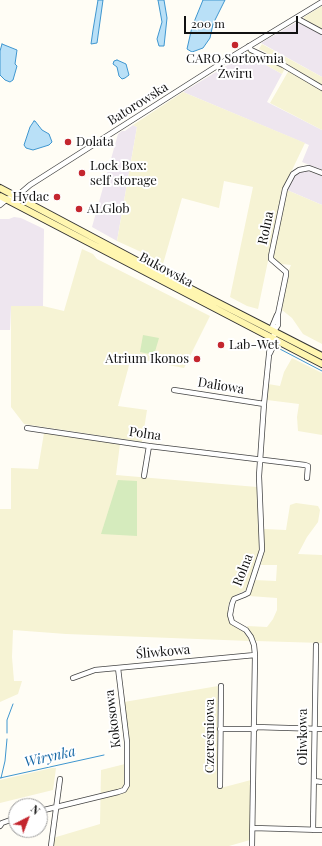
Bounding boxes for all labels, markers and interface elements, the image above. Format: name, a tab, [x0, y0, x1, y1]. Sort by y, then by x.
scale bar	[186, 8, 300, 34]
text: 200 m	[191, 15, 225, 31]
marker: CARO Sortownia Żwiru	[230, 40, 240, 50]
place label: CARO Sortownia Żwiru	[186, 51, 284, 82]
street label: Batorowska	[105, 79, 171, 129]
place label: Dolata	[76, 134, 114, 150]
marker: Dolata	[63, 137, 73, 147]
place label: Lock Box: self storage	[90, 158, 157, 189]
marker: Lock Box: self storage	[77, 168, 87, 178]
place label: Hydac	[13, 189, 49, 205]
marker: Hydac	[52, 192, 62, 202]
place label: ALGlob	[87, 201, 130, 217]
marker: ALGlob	[74, 204, 84, 214]
street label: Rolna	[255, 210, 277, 246]
street label: Bukowska	[136, 249, 196, 291]
place label: Lab-Wet	[229, 337, 279, 353]
marker: Lab-Wet	[216, 340, 226, 350]
place label: Atrium Ikonos	[105, 351, 189, 367]
marker: Atrium Ikonos	[192, 354, 202, 364]
street label: Daliowa	[197, 375, 245, 397]
street label: Polna	[128, 424, 162, 444]
street label: Rolna	[230, 552, 256, 588]
street label: Śliwkowa	[135, 642, 191, 662]
street label: Kokosowa	[102, 689, 124, 749]
street label: Czereśniowa	[202, 699, 218, 773]
street label: Oliwkowa	[295, 709, 311, 765]
water label: Wirynka	[23, 743, 77, 771]
north arrow	[8, 798, 48, 838]
text: N	[28, 801, 44, 818]

